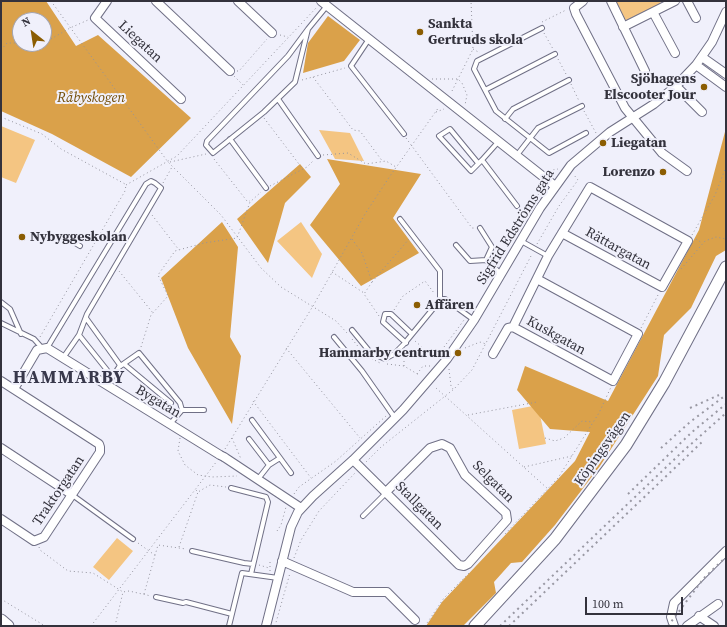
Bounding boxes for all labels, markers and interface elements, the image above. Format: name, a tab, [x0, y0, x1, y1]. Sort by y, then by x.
north arrow	[12, 12, 52, 52]
text: N	[19, 14, 33, 31]
place label: Sankta Gertruds skola	[428, 16, 523, 48]
street label: Liegatan	[115, 17, 165, 67]
marker: Sankta Gertruds skola	[415, 27, 425, 37]
place label: Sjöhagens Elscooter Jour	[604, 71, 696, 104]
marker: Sjöhagens Elscooter Jour	[699, 82, 709, 92]
park label: Råbyskogen	[57, 90, 125, 106]
place label: Liegatan	[611, 135, 667, 151]
marker: Liegatan	[598, 138, 608, 148]
place label: Lorenzo	[602, 164, 655, 180]
street label: Sigfrid Edströms gata	[474, 166, 558, 288]
marker: Lorenzo	[658, 167, 668, 177]
street label: Rättargatan	[582, 224, 654, 274]
place label: Nybyggeskolan	[30, 229, 127, 245]
marker: Nybyggeskolan	[17, 232, 27, 242]
place label: Affären	[425, 297, 474, 313]
marker: Affären	[412, 300, 422, 310]
street label: Kuskgatan	[524, 313, 588, 359]
place label: Hammarby centrum	[319, 345, 450, 361]
marker: Hammarby centrum	[453, 348, 463, 358]
district label: HAMMARBY	[13, 367, 125, 389]
street label: Bygatan	[132, 382, 184, 422]
street label: Köpingsvägen	[571, 408, 635, 490]
street label: Traktorgatan	[29, 453, 89, 529]
street label: Selgatan	[469, 458, 517, 506]
street label: Stallgatan	[391, 478, 447, 534]
scale bar	[587, 589, 685, 615]
text: 100 m	[592, 596, 624, 612]

